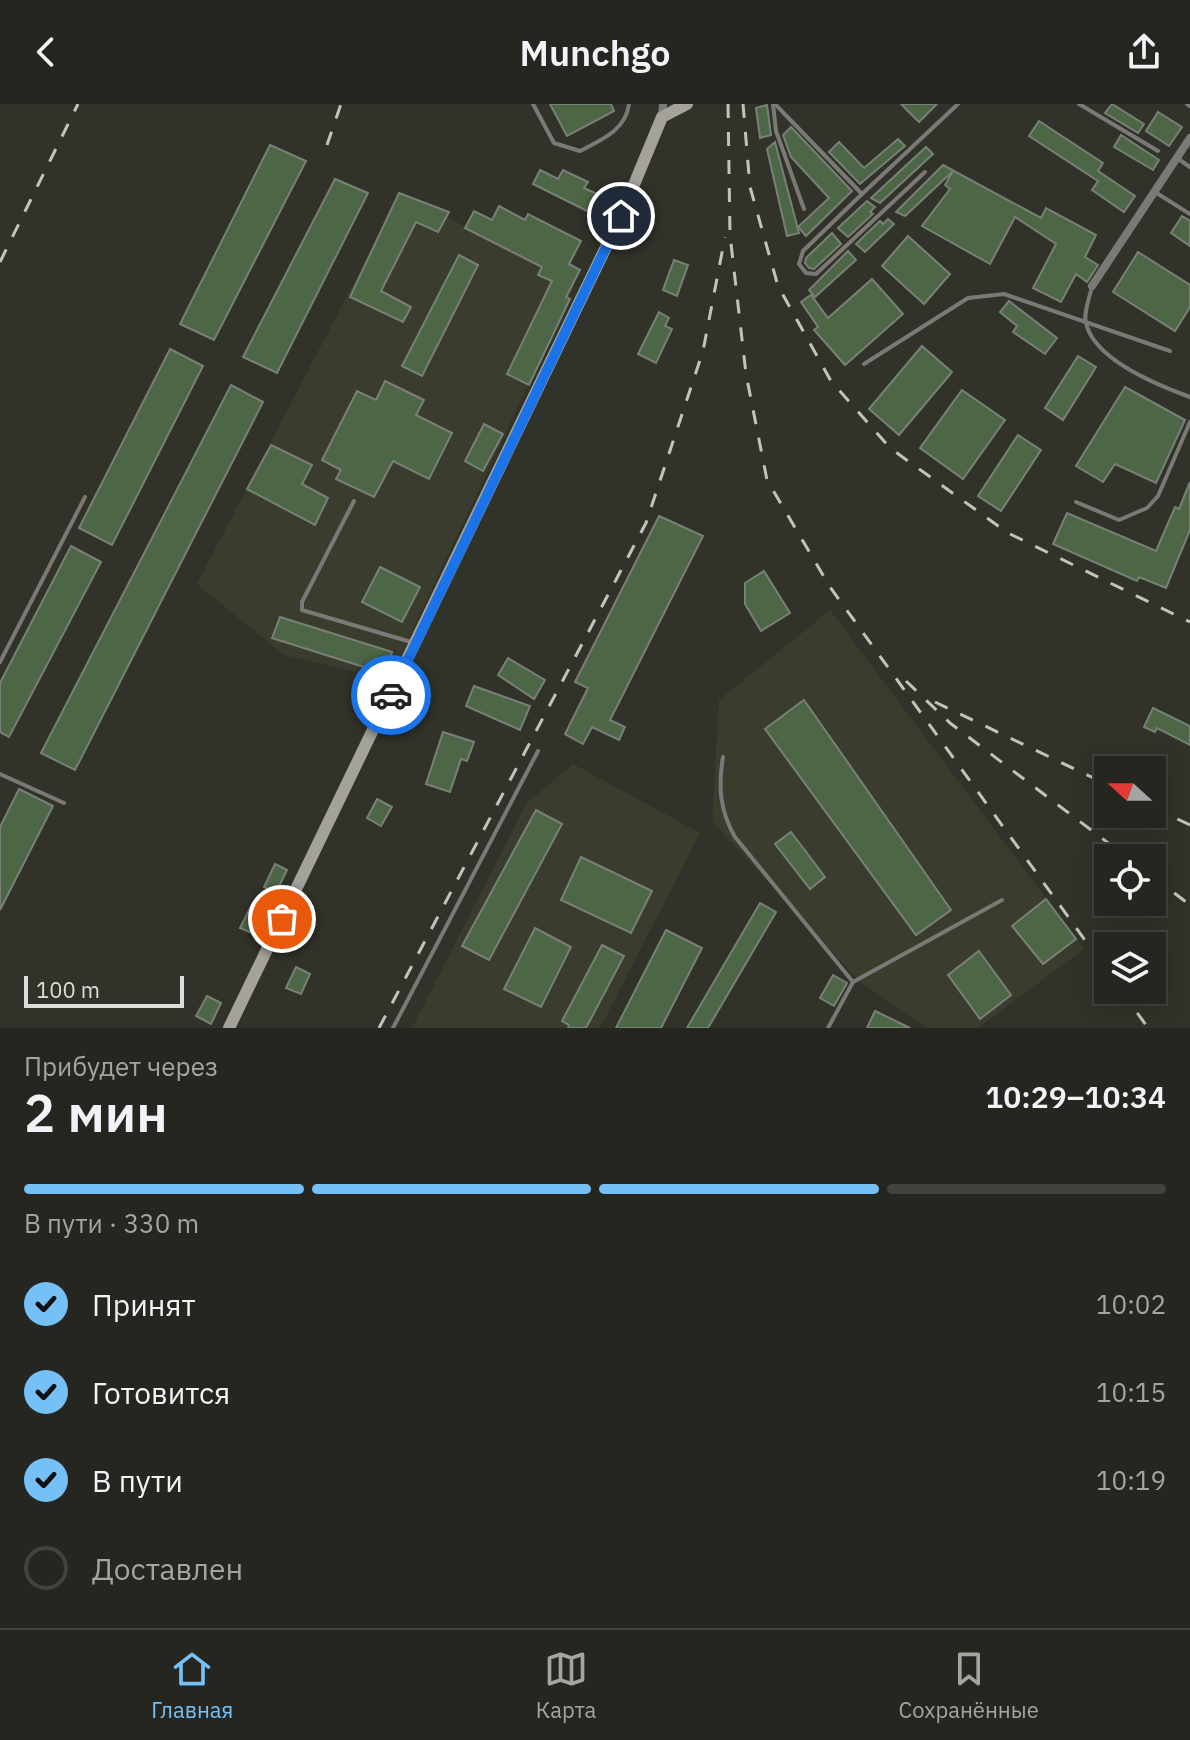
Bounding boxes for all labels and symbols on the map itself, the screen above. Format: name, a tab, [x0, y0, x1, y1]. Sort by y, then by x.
pin	[587, 182, 655, 250]
courier	[351, 655, 431, 735]
north arrow	[1094, 756, 1166, 828]
pin	[248, 885, 316, 953]
scale bar	[24, 972, 184, 1008]

